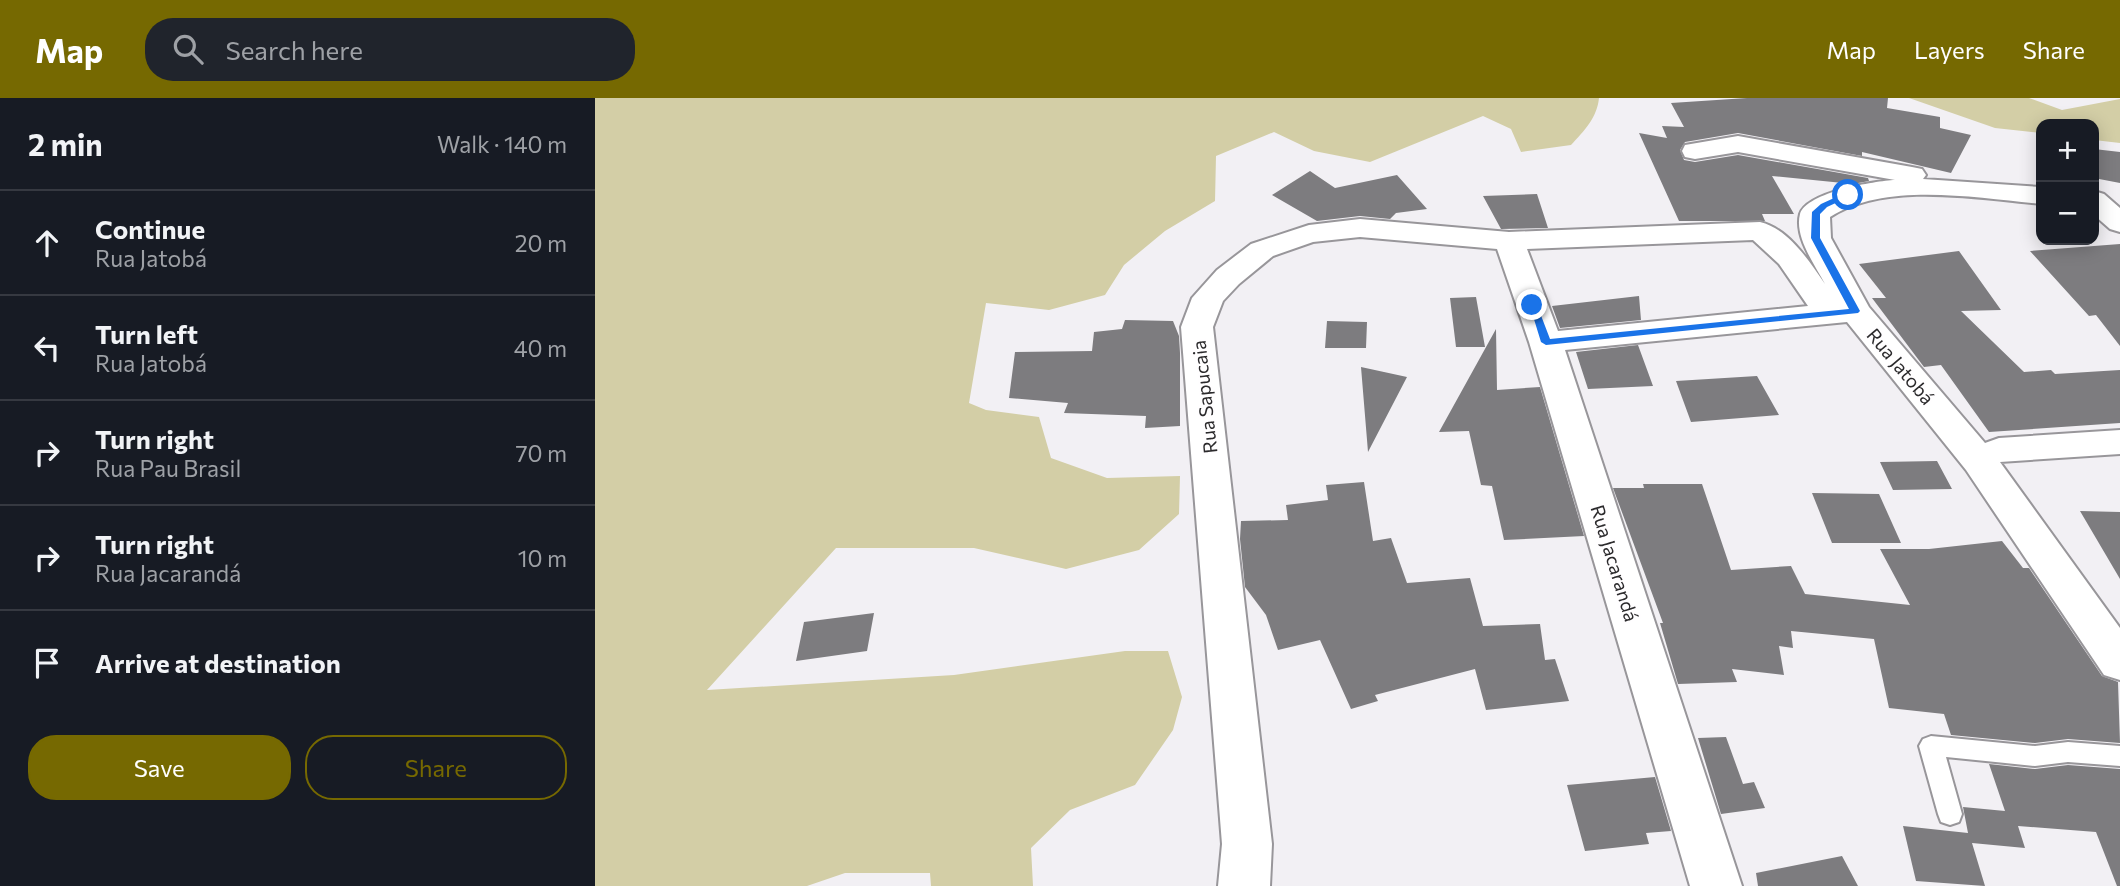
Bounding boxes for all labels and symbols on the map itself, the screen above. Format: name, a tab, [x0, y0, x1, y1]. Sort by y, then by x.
route start	[1832, 179, 1863, 210]
route end	[1516, 289, 1547, 320]
street label: Rua Jatobá	[1863, 323, 1939, 409]
street label: Rua Sapucaia	[1187, 339, 1221, 455]
street label: Rua Jacarandá	[1586, 502, 1644, 624]

